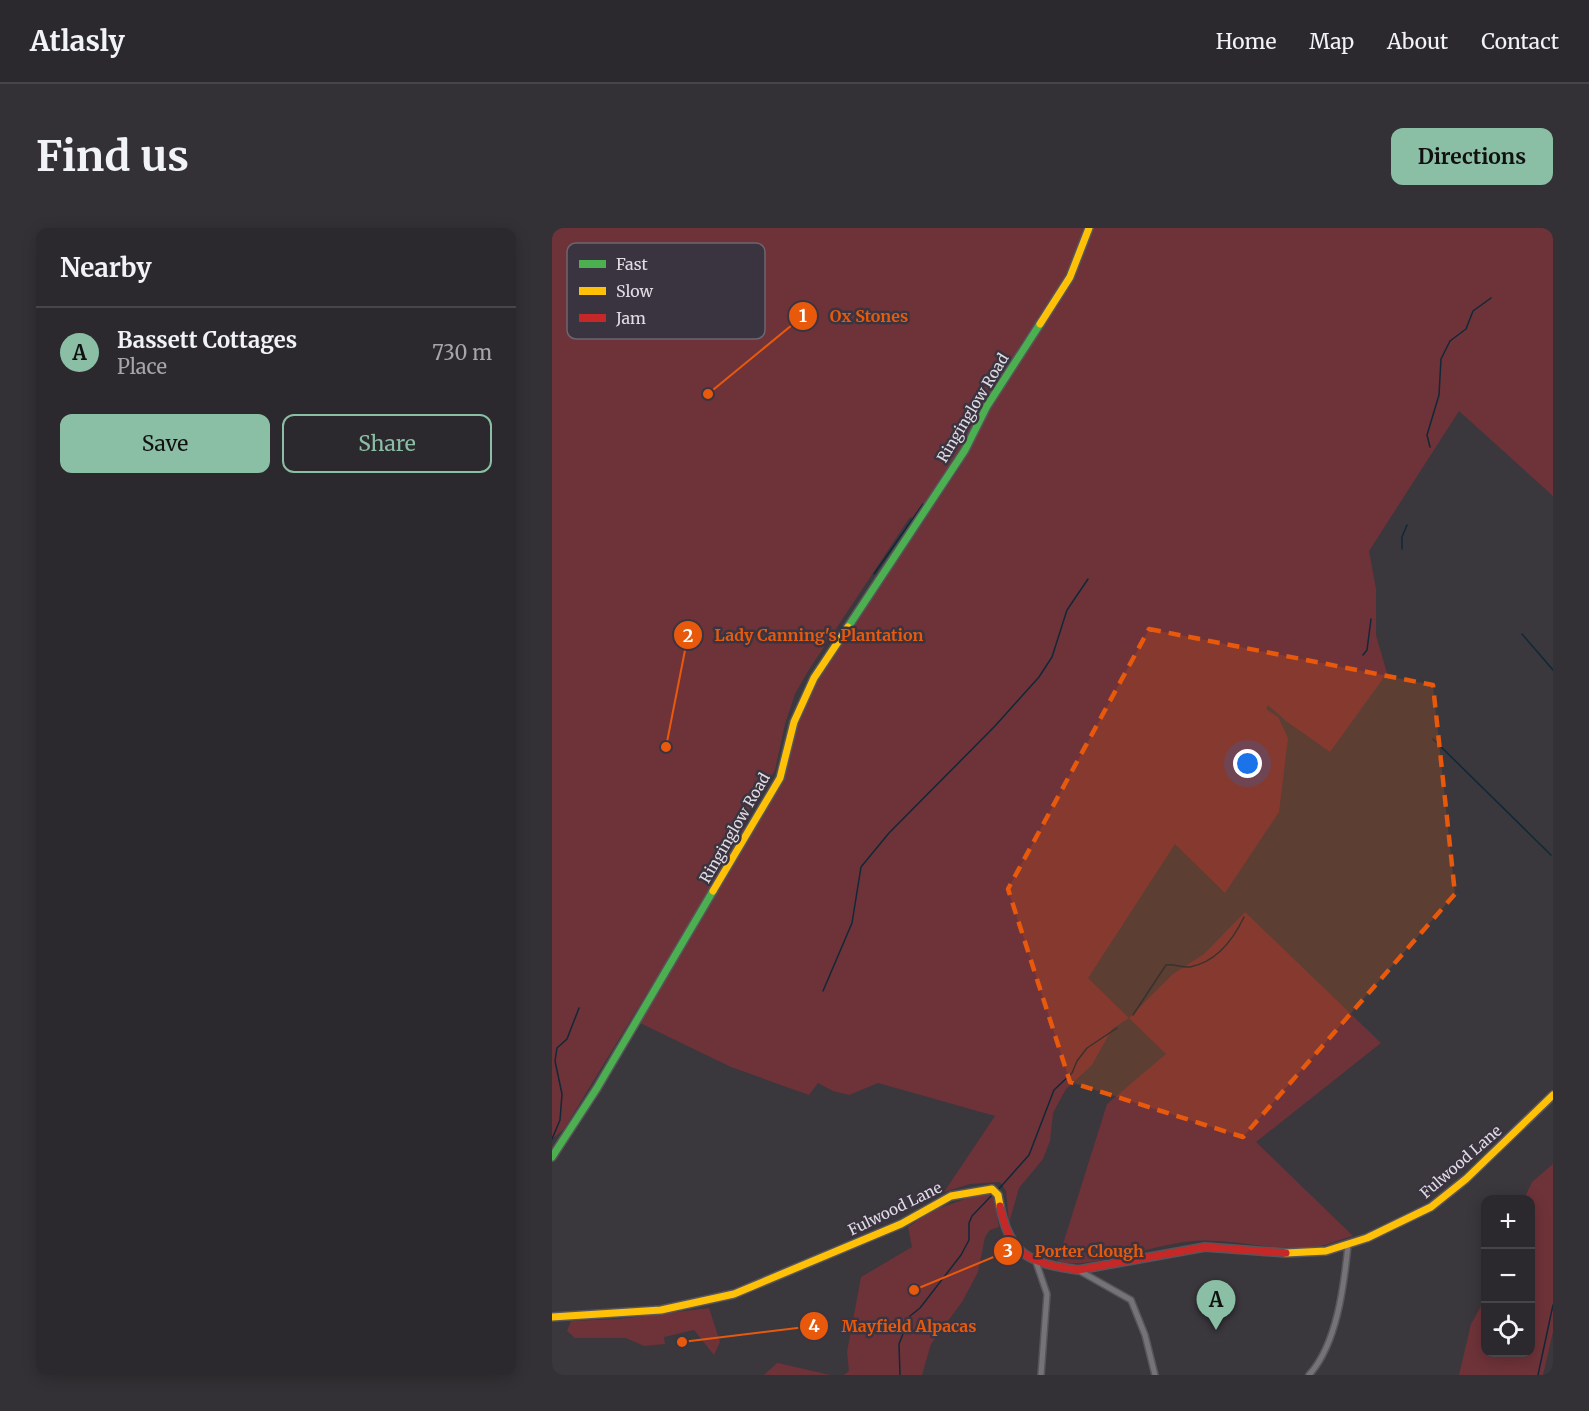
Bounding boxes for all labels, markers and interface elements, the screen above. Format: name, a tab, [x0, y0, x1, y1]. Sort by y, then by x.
text: Atlasly	[30, 23, 125, 59]
text: Home	[1216, 28, 1276, 55]
text: Map	[1309, 28, 1354, 55]
text: About	[1387, 28, 1448, 55]
text: Contact	[1481, 28, 1559, 55]
button: Directions	[1391, 128, 1553, 185]
text: Find us	[36, 130, 189, 182]
legend	[567, 243, 765, 339]
text: Nearby	[60, 251, 152, 284]
text: Fast	[616, 254, 649, 274]
text: Slow	[616, 281, 654, 301]
callout: Ox Stones	[788, 299, 921, 333]
text: 1	[799, 304, 807, 327]
text: Ox Stones	[830, 306, 908, 326]
text: Jam	[615, 308, 646, 328]
text: Bassett Cottages	[117, 326, 297, 354]
text: A	[72, 340, 87, 365]
text: 730 m	[432, 340, 492, 365]
street label: Ringinglow Road	[933, 350, 1013, 466]
text: Place	[117, 354, 167, 379]
button: Save	[60, 414, 270, 473]
button: Share	[282, 414, 492, 473]
callout: Lady Canning's Plantation	[673, 618, 936, 652]
text: 2	[683, 624, 693, 647]
text: Lady Canning's Plantation	[715, 625, 924, 645]
your location	[1233, 749, 1262, 778]
street label: Ringinglow Road	[695, 769, 774, 886]
street label: Fulwood Lane	[1416, 1121, 1505, 1202]
street label: Fulwood Lane	[845, 1178, 945, 1239]
map controls	[1481, 1195, 1535, 1357]
button: +	[1481, 1195, 1535, 1249]
callout: Porter Clough	[993, 1234, 1156, 1268]
text: 3	[1003, 1239, 1013, 1262]
text: Porter Clough	[1034, 1241, 1144, 1261]
button: −	[1481, 1249, 1535, 1303]
pin: A	[1196, 1280, 1236, 1330]
button: locate	[1481, 1303, 1535, 1357]
callout: Mayfield Alpacas	[799, 1309, 988, 1343]
text: 4	[808, 1314, 820, 1337]
text: Mayfield Alpacas	[842, 1316, 976, 1336]

